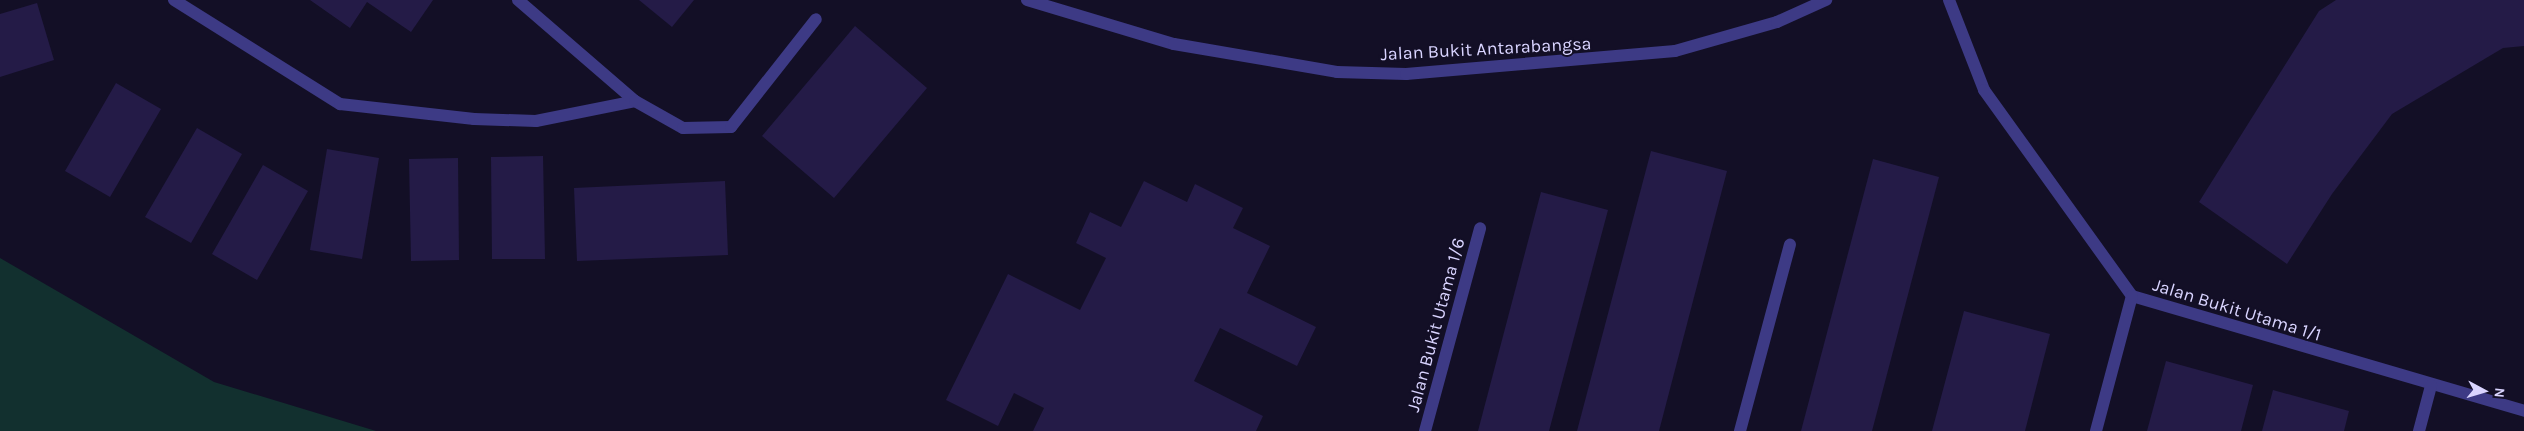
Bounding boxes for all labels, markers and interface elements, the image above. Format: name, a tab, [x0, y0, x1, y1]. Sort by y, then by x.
street label: Jalan Bukit Antarabangsa	[1380, 33, 1592, 65]
street label: Jalan Bukit Utama 1/6	[1402, 236, 1470, 414]
street label: Jalan Bukit Utama 1/1	[2150, 274, 2324, 346]
north arrow	[2459, 366, 2509, 416]
text: N	[2490, 387, 2508, 398]

